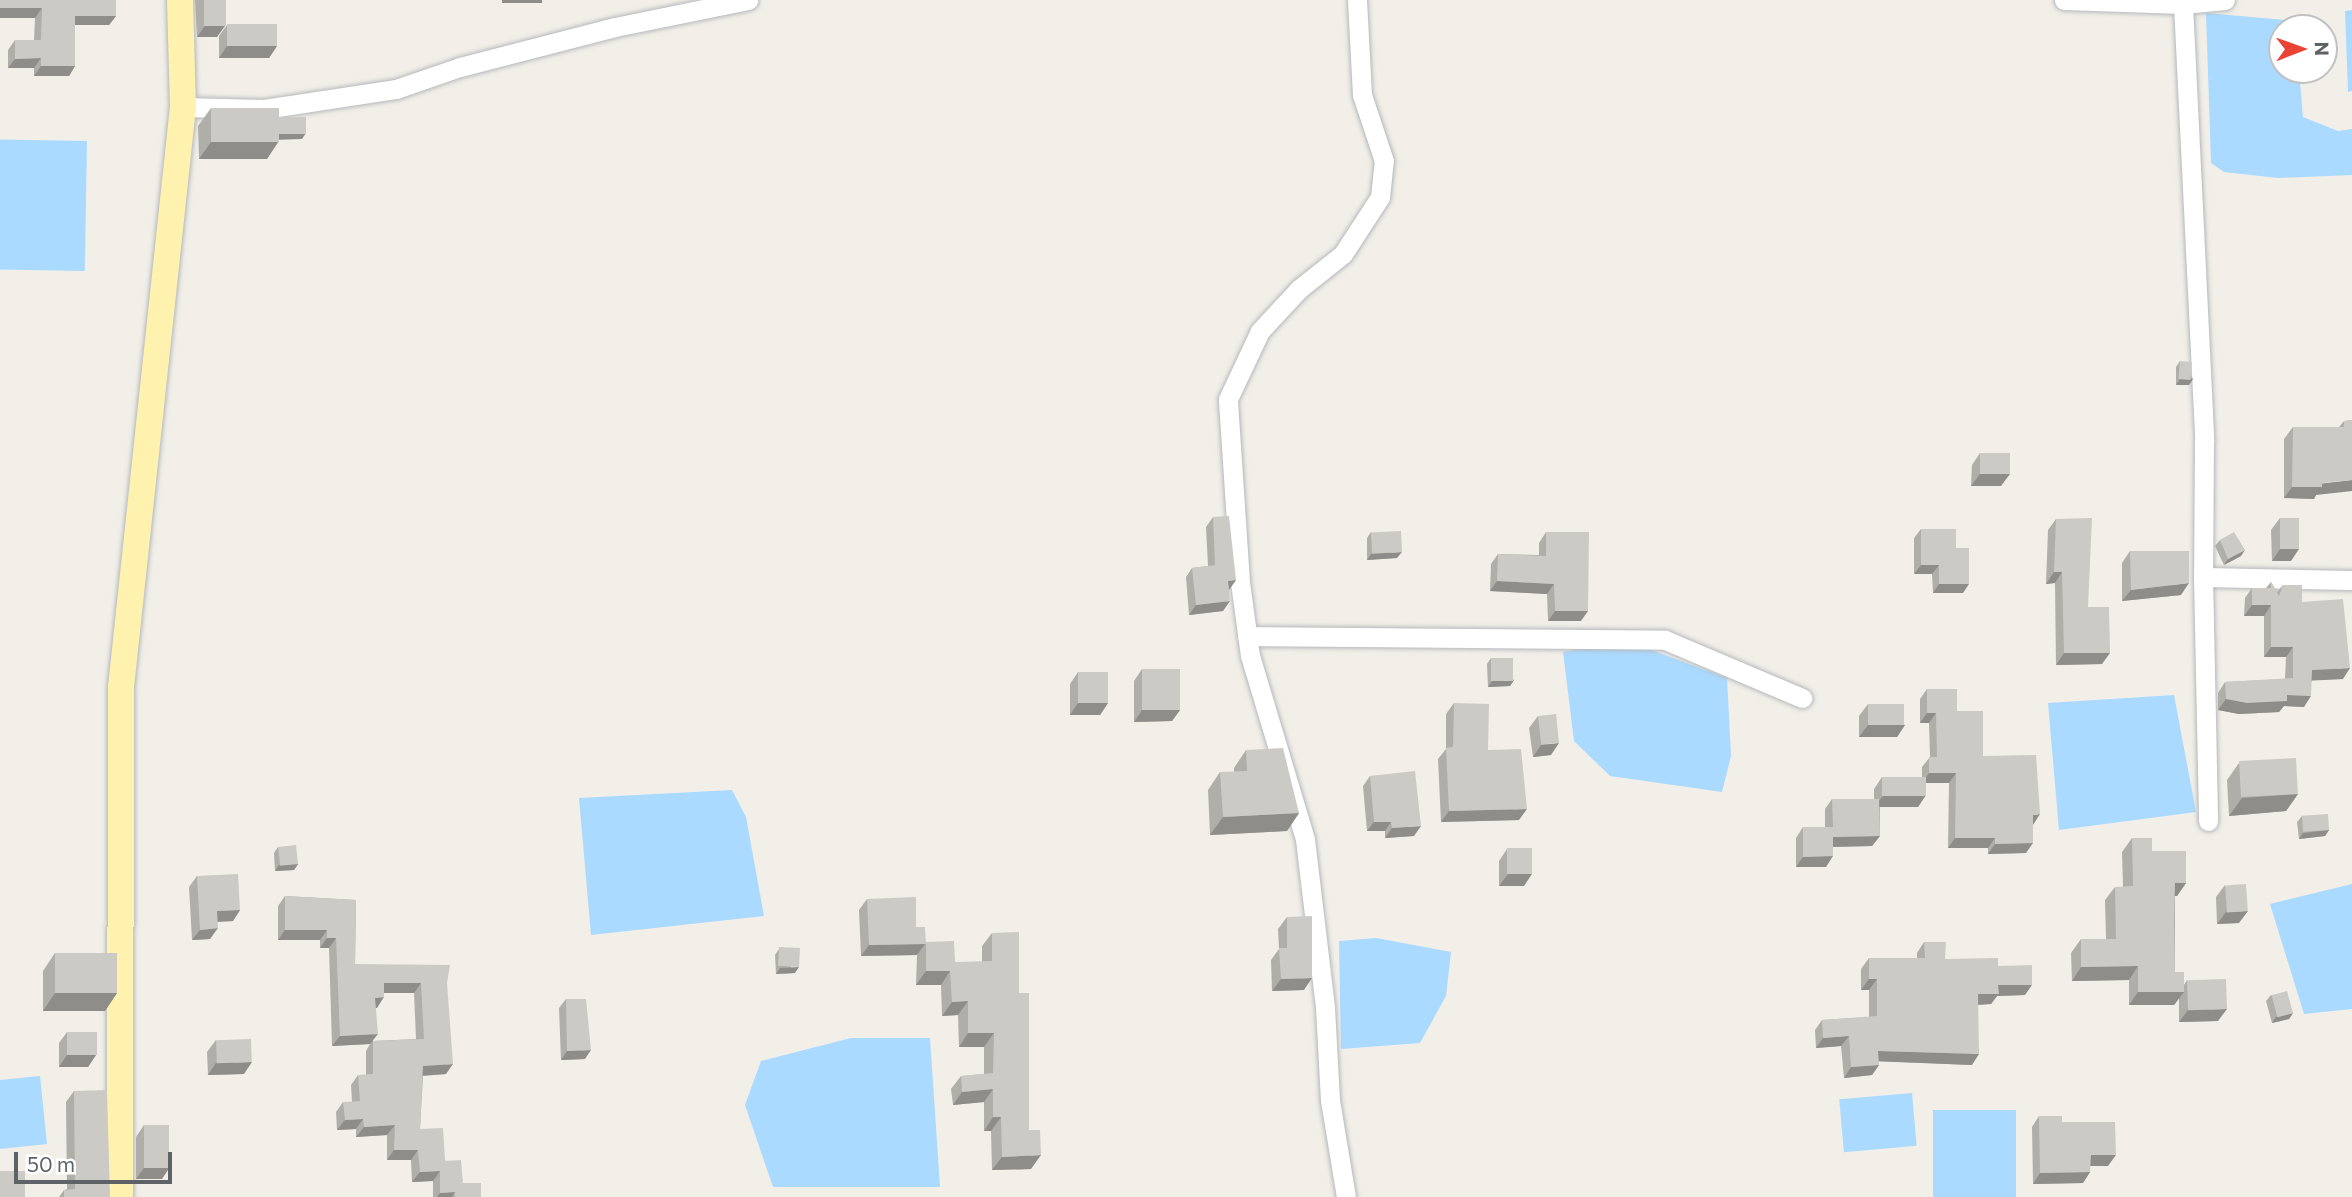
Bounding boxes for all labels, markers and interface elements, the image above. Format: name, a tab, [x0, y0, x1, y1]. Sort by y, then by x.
north arrow	[2268, 14, 2338, 84]
text: N	[2311, 41, 2334, 56]
scale bar	[18, 1138, 175, 1182]
text: 50 m	[27, 1151, 75, 1176]

